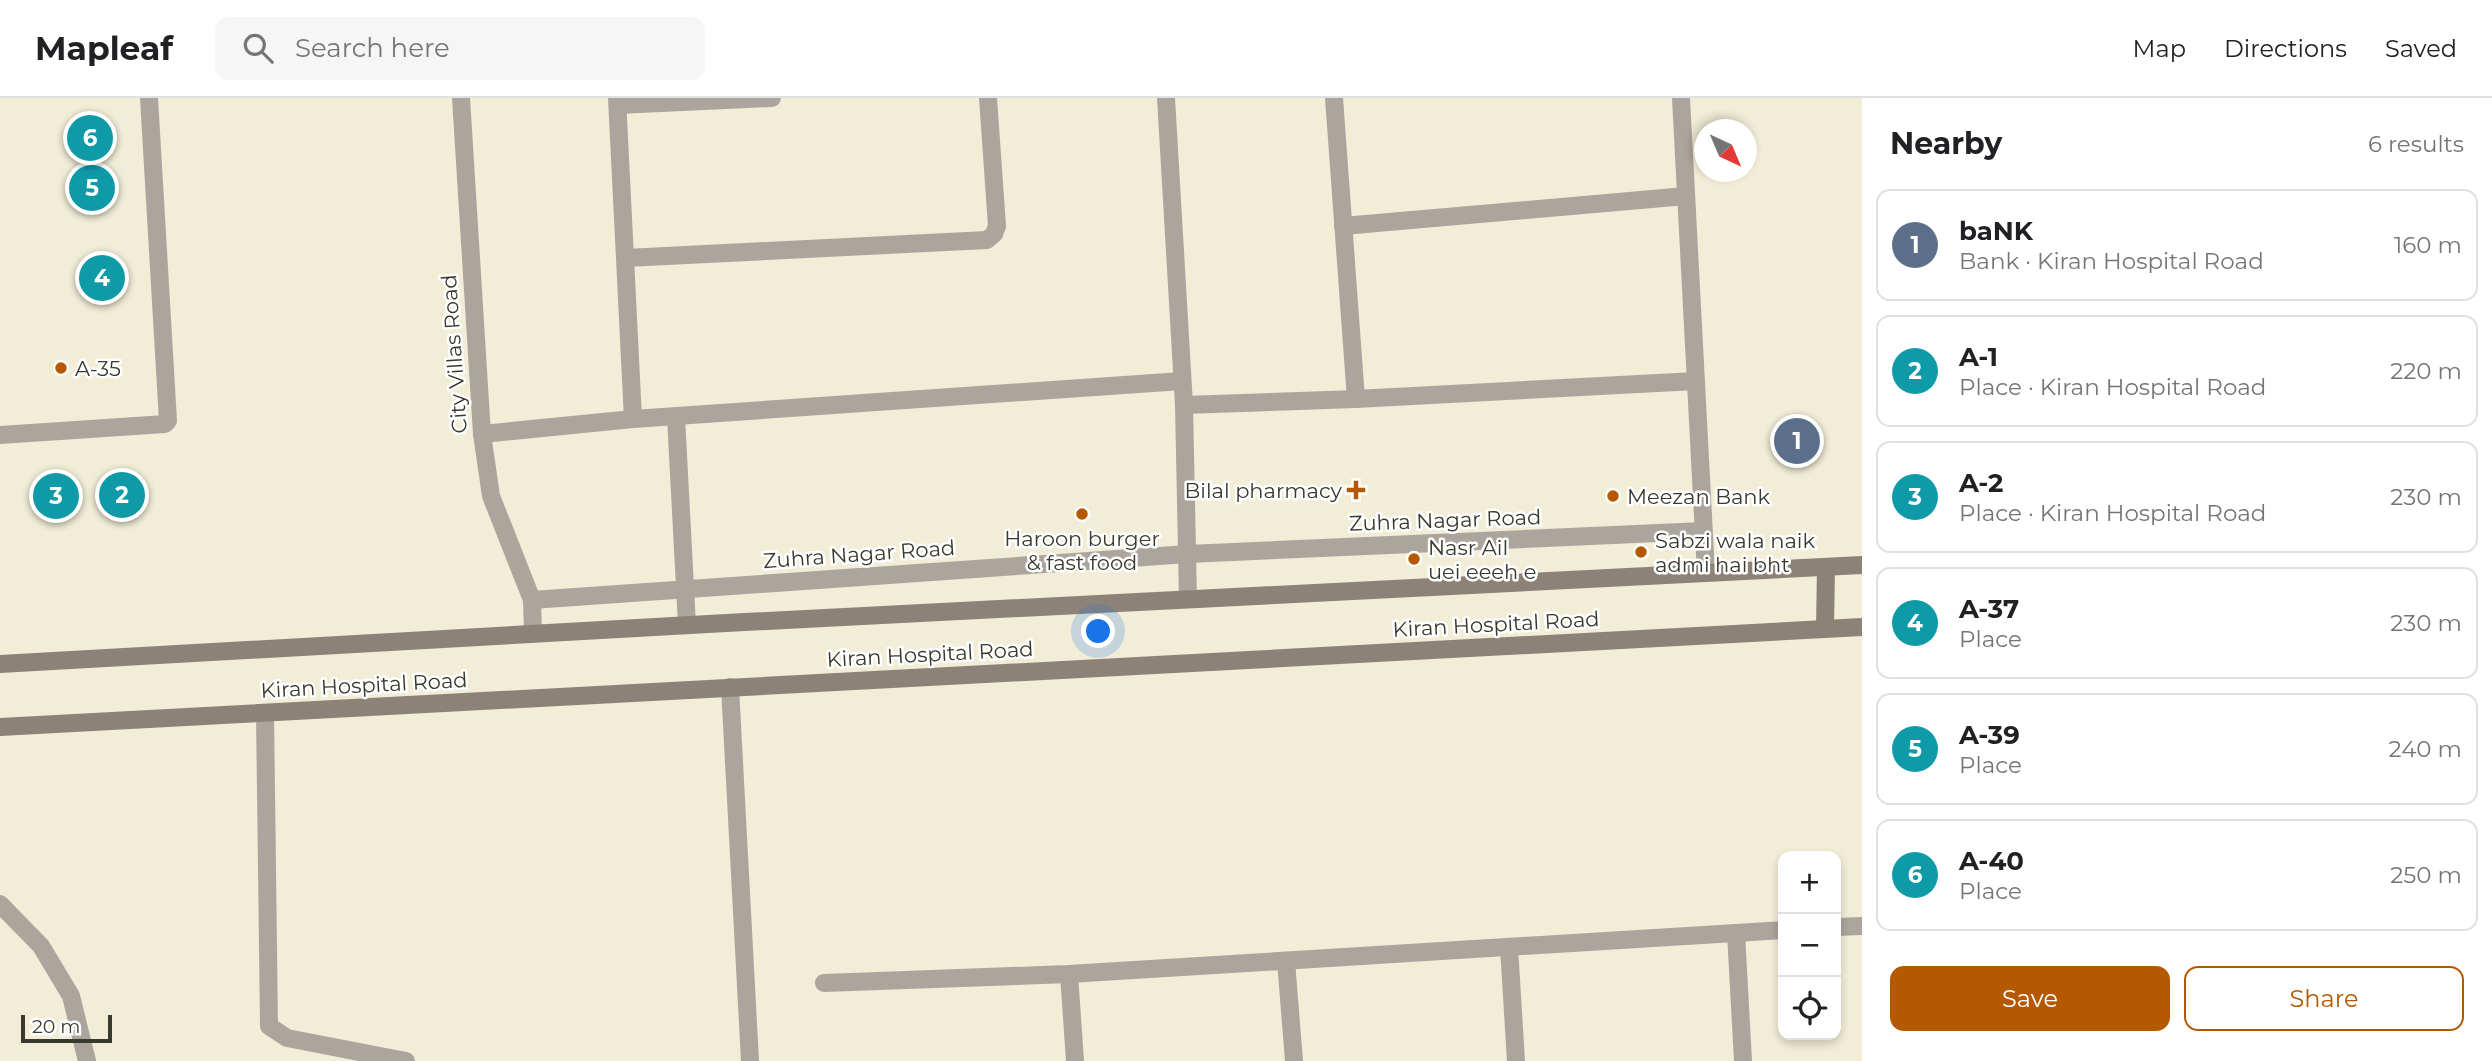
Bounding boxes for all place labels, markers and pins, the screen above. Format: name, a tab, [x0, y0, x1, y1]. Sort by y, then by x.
pin: 6	[67, 112, 113, 164]
pin: 5	[69, 162, 115, 214]
pin: 4	[79, 252, 125, 304]
place label: A-35	[75, 356, 121, 381]
marker: A-35	[53, 360, 69, 376]
pin: 1	[1774, 415, 1820, 467]
pin: 2	[99, 469, 145, 521]
pin: 3	[33, 470, 79, 522]
place label: Bilal pharmacy	[1184, 478, 1343, 503]
marker: Bilal pharmacy	[1348, 482, 1364, 498]
place label: Meezan Bank	[1627, 484, 1771, 509]
marker: Meezan Bank	[1605, 488, 1621, 504]
marker: Haroon burger & fast food	[1074, 506, 1090, 522]
place label: Haroon burger & fast food	[1004, 526, 1160, 575]
place label: Sabzi wala naik admi hai bht	[1655, 528, 1815, 577]
place label: Nasr AiI uei eeeh e	[1428, 535, 1536, 584]
marker: Sabzi wala naik admi hai bht	[1633, 544, 1649, 560]
marker: Nasr AiI uei eeeh e	[1406, 551, 1422, 567]

